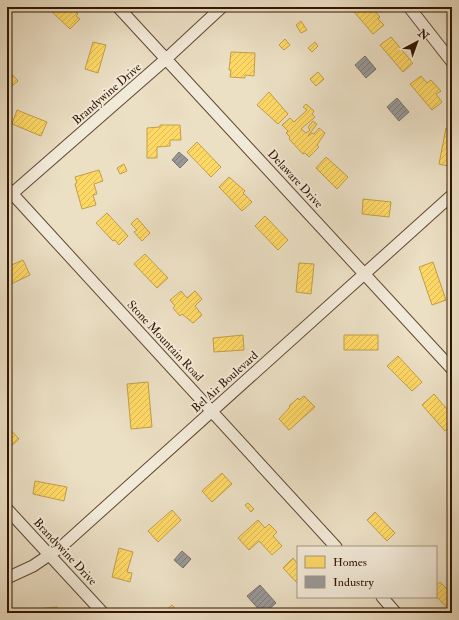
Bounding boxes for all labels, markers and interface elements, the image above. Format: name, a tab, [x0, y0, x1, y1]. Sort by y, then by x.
north arrow	[397, 22, 437, 62]
text: N	[414, 26, 432, 44]
street label: Brandywine Drive	[69, 60, 145, 128]
street label: Delaware Drive	[264, 147, 326, 211]
street label: Stone Mountain Road	[124, 297, 206, 385]
street label: Bel Air Boulevard	[189, 348, 262, 416]
street label: Brandywine Drive	[30, 515, 100, 589]
legend	[297, 546, 437, 598]
text: Homes	[333, 555, 367, 570]
text: Industry	[333, 575, 375, 590]

